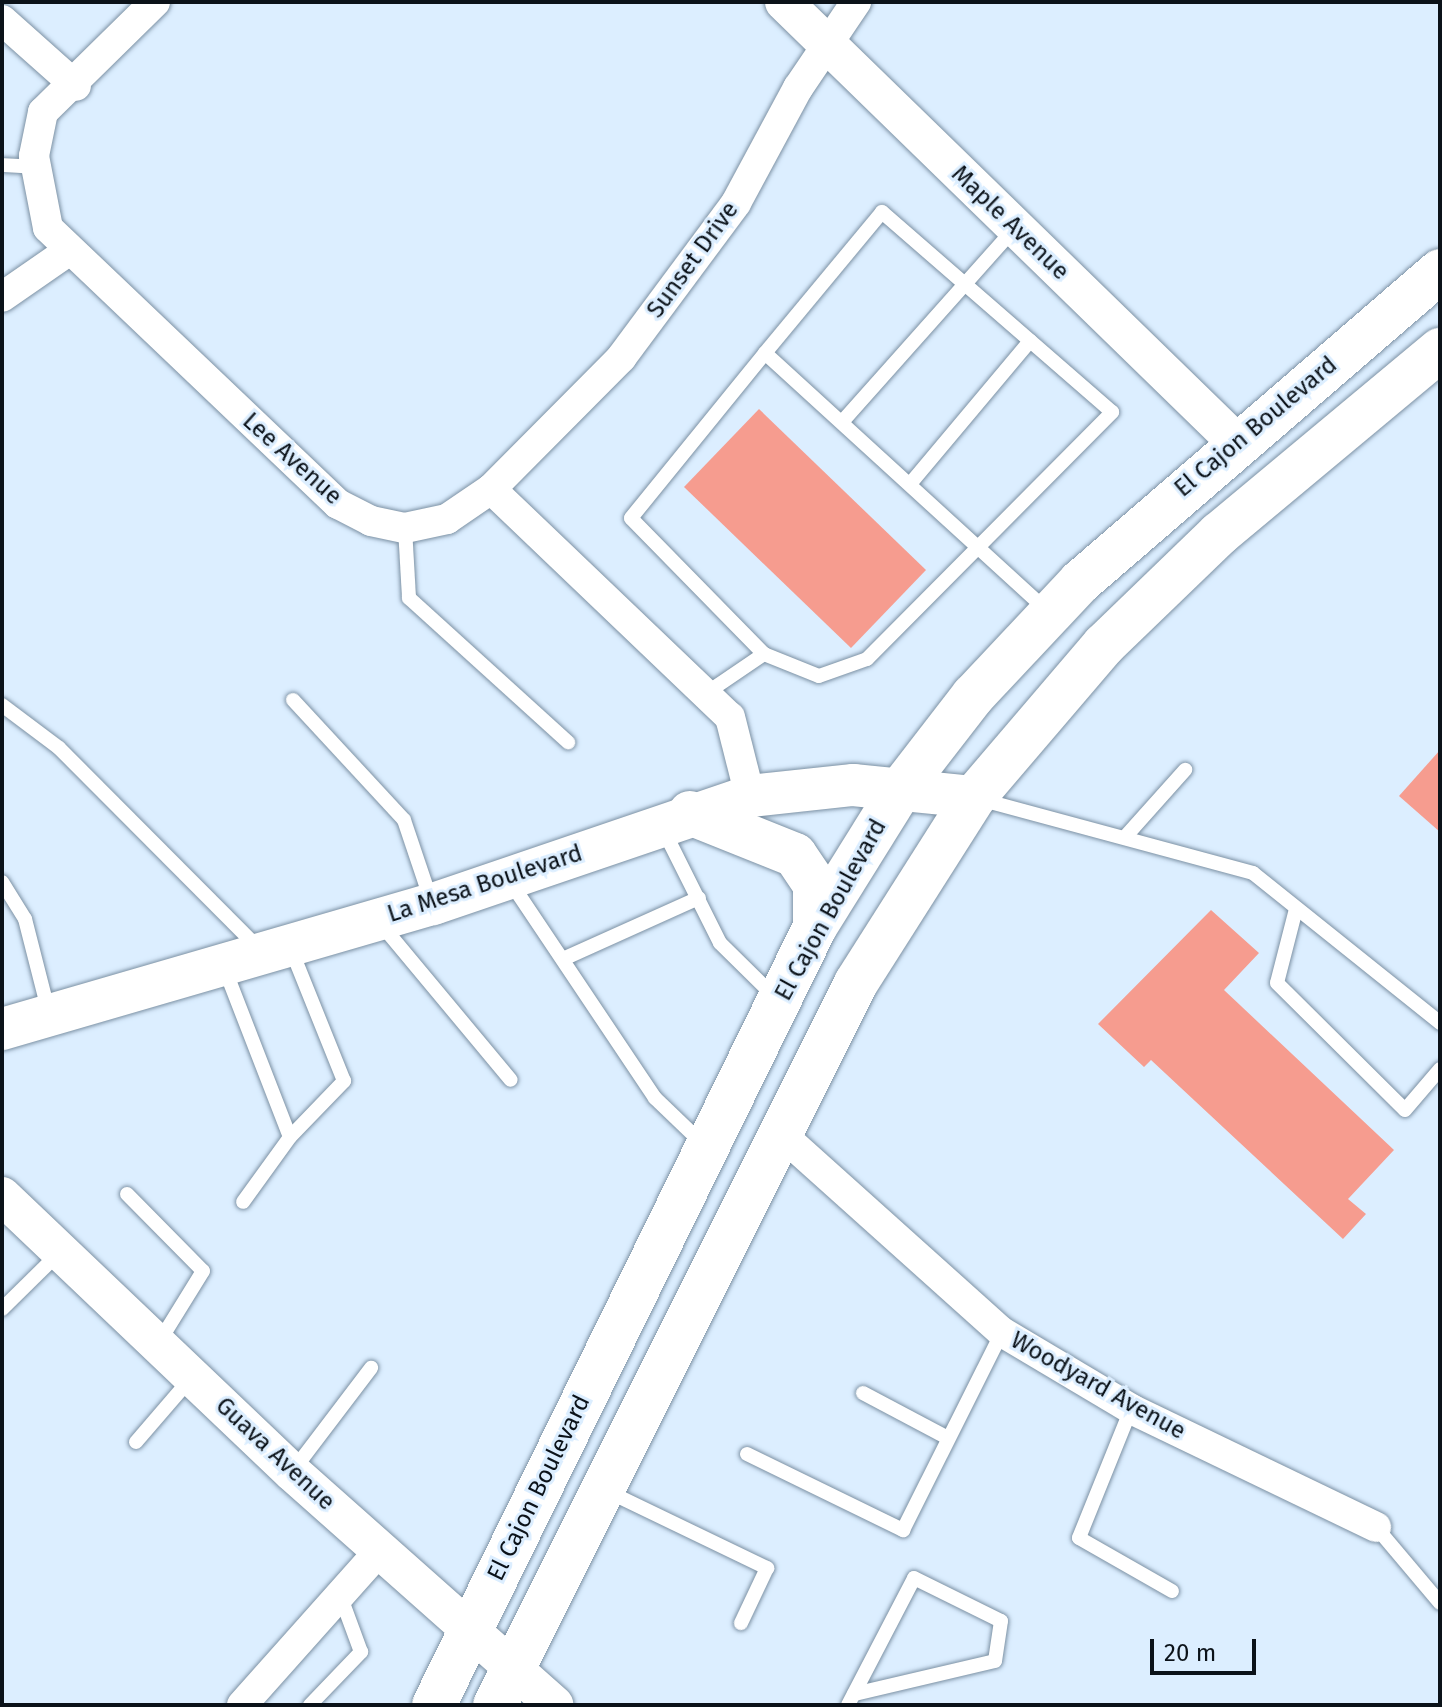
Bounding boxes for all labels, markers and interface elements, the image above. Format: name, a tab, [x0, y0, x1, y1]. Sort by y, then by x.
street label: Maple Avenue	[945, 160, 1075, 286]
street label: Sunset Drive	[641, 196, 745, 324]
street label: El Cajon Boulevard	[1169, 351, 1343, 503]
street label: Lee Avenue	[236, 407, 348, 511]
street label: El Cajon Boulevard	[769, 814, 893, 1006]
street label: La Mesa Boulevard	[384, 839, 586, 929]
street label: Woodyard Avenue	[1006, 1326, 1190, 1446]
street label: El Cajon Boulevard	[482, 1390, 596, 1586]
street label: Guava Avenue	[209, 1392, 341, 1516]
scale bar	[1154, 1623, 1260, 1673]
text: 20 m	[1164, 1639, 1216, 1667]

